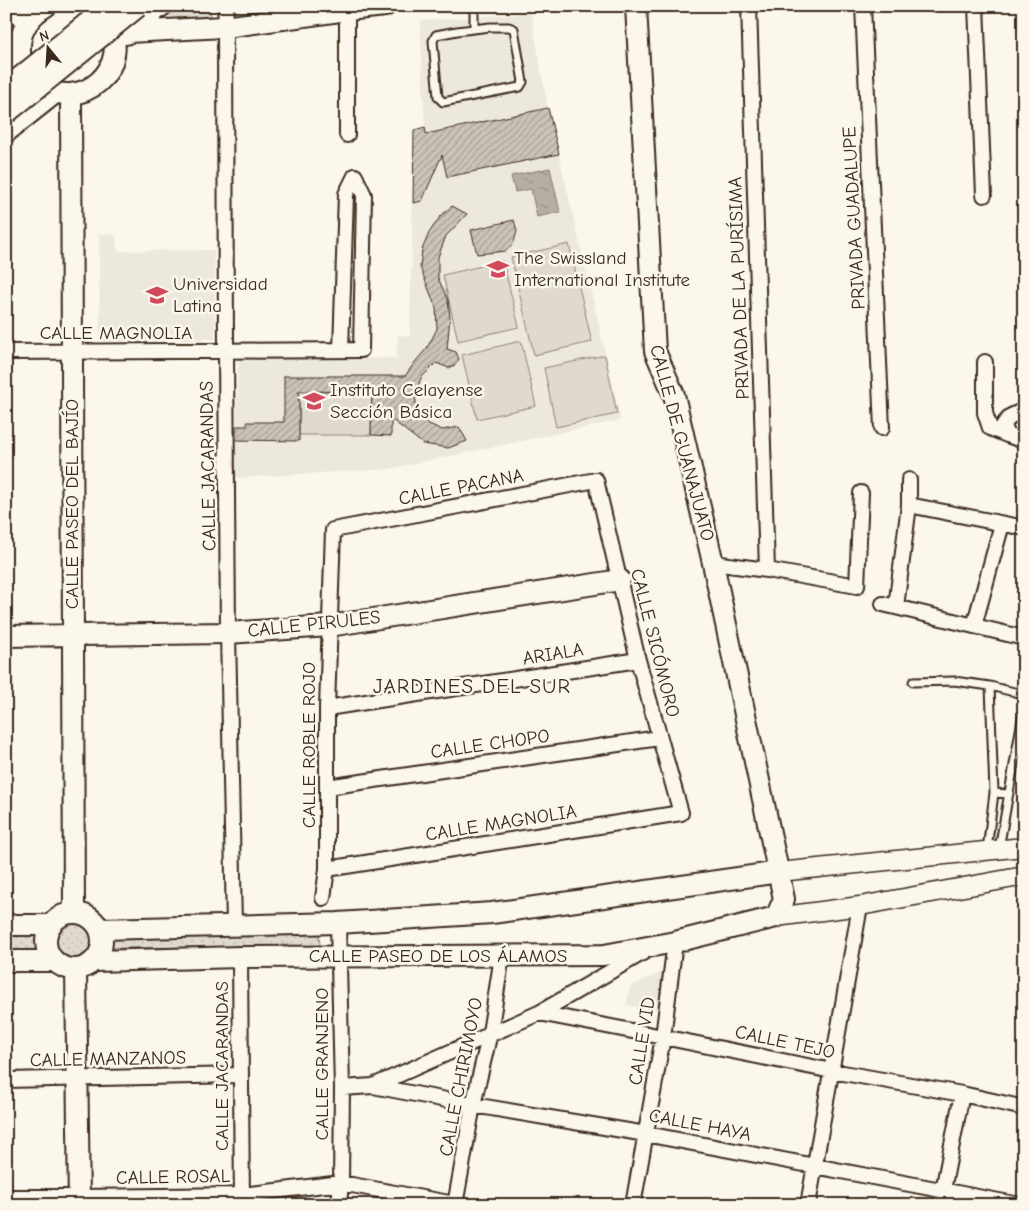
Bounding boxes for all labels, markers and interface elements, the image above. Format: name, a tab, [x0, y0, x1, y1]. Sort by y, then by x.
north arrow	[22, 22, 72, 72]
text: N	[37, 27, 51, 46]
street label: PRIVADA GUADALUPE	[838, 126, 870, 310]
street label: PRIVADA DE LA PURÍSIMA	[724, 176, 754, 400]
place label: The Swissland International Institute	[514, 247, 690, 291]
school or university icon: The Swissland International Institute	[485, 256, 511, 282]
place label: Universidad Latina	[173, 273, 268, 317]
school or university icon: Universidad Latina	[144, 282, 170, 308]
street label: CALLE MAGNOLIA	[40, 322, 192, 344]
street label: CALLE DE GUANAJUATO	[645, 342, 719, 544]
place label: Instituto Celayense Sección Básica	[330, 379, 483, 423]
street label: CALLE JACARANDAS	[196, 381, 220, 551]
school or university icon: Instituto Celayense Sección Básica	[301, 388, 327, 414]
street label: CALLE PASEO DEL BAJÍO	[61, 399, 83, 609]
street label: CALLE PACANA	[397, 464, 525, 510]
street label: CALLE SICÓMORO	[626, 566, 684, 720]
street label: CALLE PIRULES	[246, 606, 382, 642]
street label: ARIALA	[521, 638, 585, 670]
street label: CALLE ROBLE ROJO	[298, 662, 320, 828]
district label: JARDINES DEL SUR	[373, 674, 571, 698]
street label: CALLE CHOPO	[429, 725, 551, 763]
street label: CALLE MAGNOLIA	[424, 800, 578, 846]
street label: CALLE PASEO DE LOS ÁLAMOS	[309, 945, 567, 967]
street label: CALLE JACARANDAS	[211, 981, 233, 1151]
street label: CALLE GRANJENO	[311, 988, 333, 1140]
street label: CALLE VID	[624, 995, 660, 1087]
street label: CALLE CHIRIMOYO	[435, 996, 487, 1158]
street label: CALLE TEJO	[733, 1021, 837, 1063]
street label: CALLE MANZANOS	[30, 1047, 186, 1071]
street label: CALLE HAYA	[647, 1104, 753, 1146]
street label: CALLE ROSAL	[116, 1165, 231, 1189]

